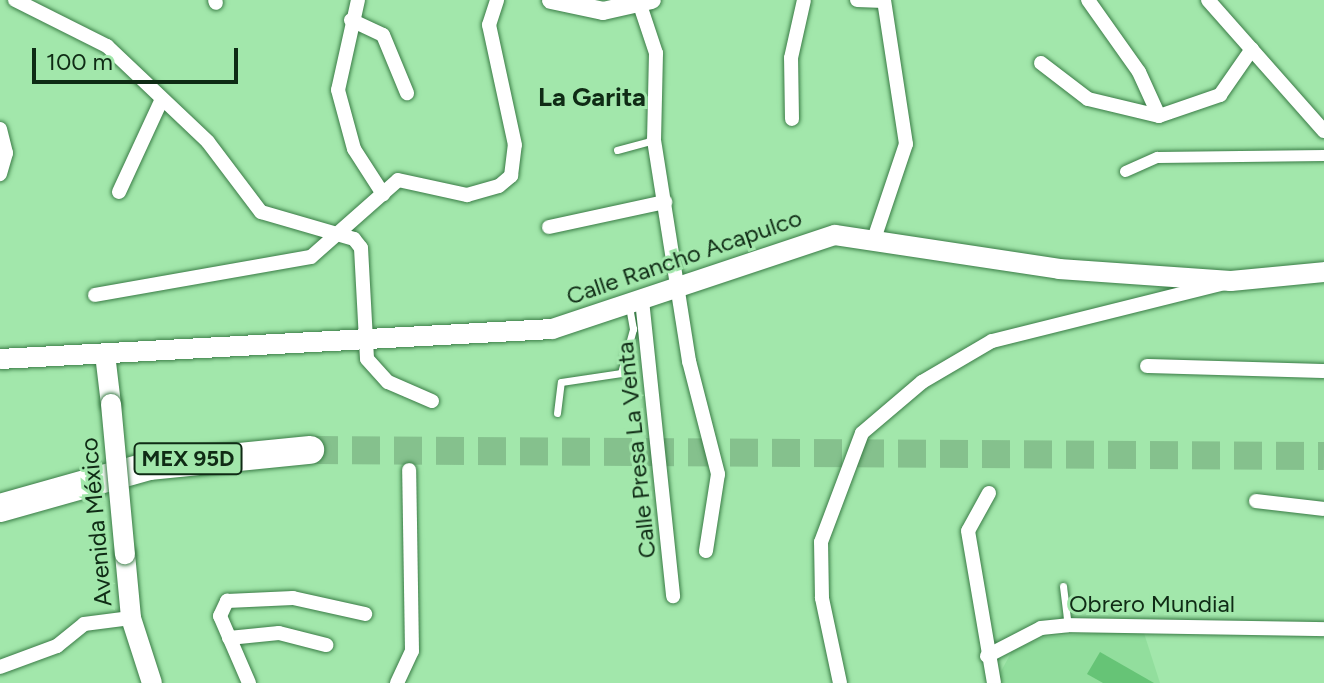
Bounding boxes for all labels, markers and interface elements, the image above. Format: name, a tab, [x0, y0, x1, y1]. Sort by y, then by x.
scale bar	[36, 32, 242, 82]
text: 100 m	[46, 47, 113, 76]
district label: La Garita	[538, 82, 646, 114]
street label: Calle Rancho Acapulco	[562, 203, 806, 311]
street label: Calle Presa La Venta	[610, 340, 662, 560]
street label: Avenida México	[74, 436, 118, 608]
road number: MEX 95D	[132, 441, 244, 477]
street label: Obrero Mundial	[1069, 590, 1235, 618]

